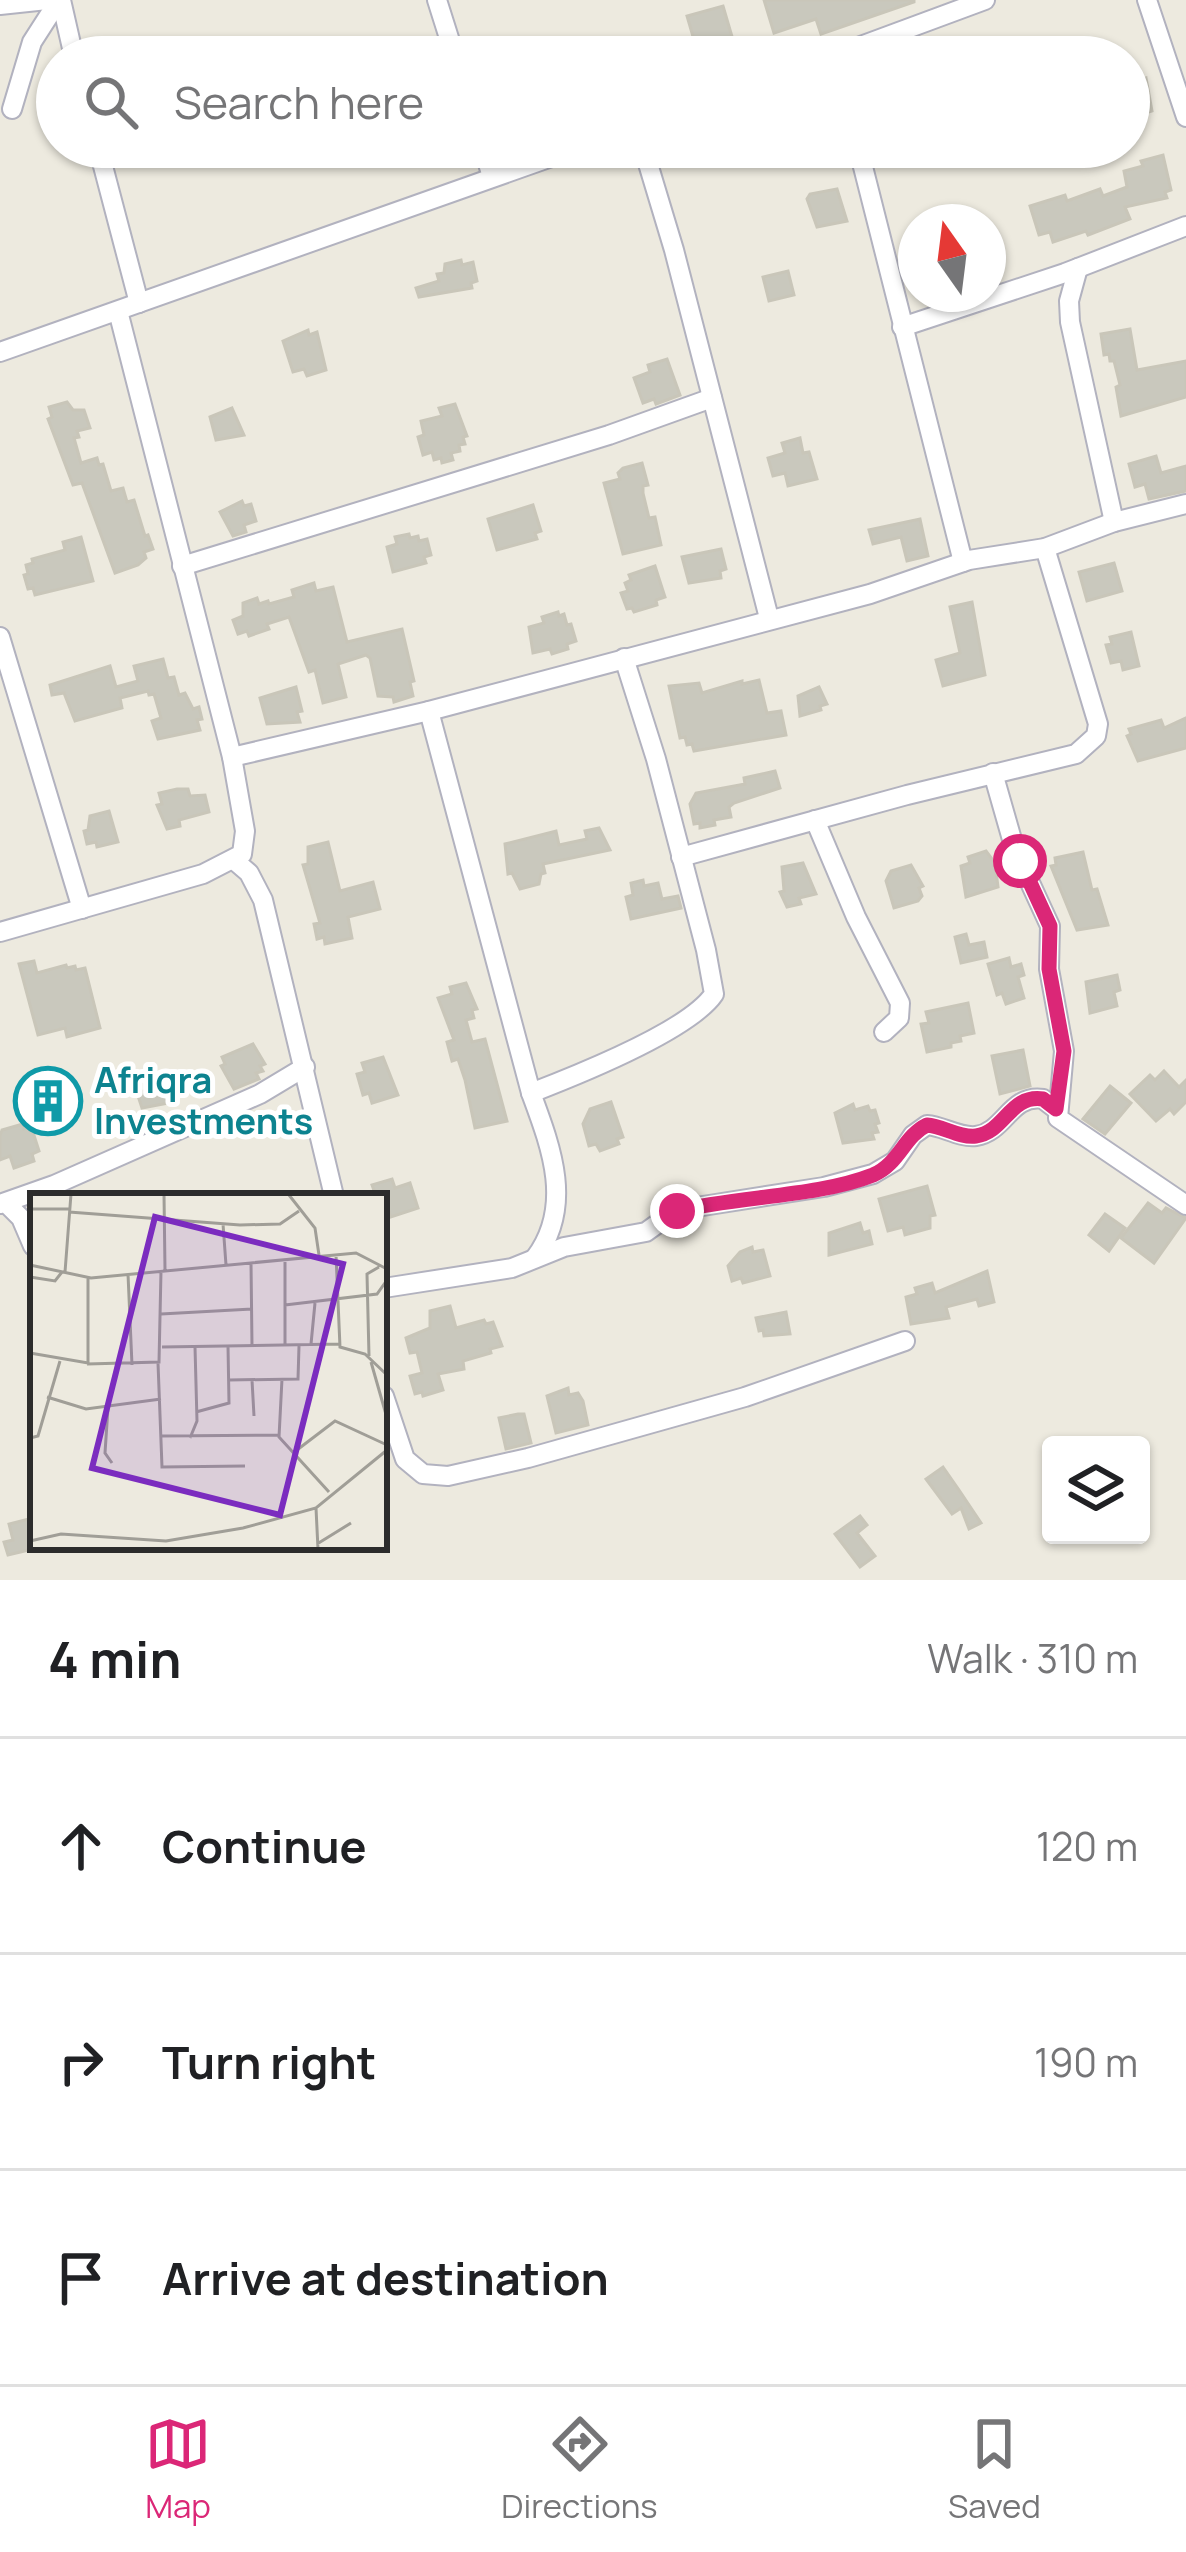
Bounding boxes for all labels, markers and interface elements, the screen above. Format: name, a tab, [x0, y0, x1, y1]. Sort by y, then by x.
search box	[36, 36, 1150, 168]
icon: search	[78, 69, 144, 135]
text: Search here	[174, 71, 424, 133]
north arrow	[898, 204, 1006, 312]
route start	[993, 834, 1047, 888]
place label: Afriqra Investments	[94, 1055, 313, 1145]
building icon: Afriqra Investments	[13, 1066, 83, 1136]
route end	[650, 1184, 704, 1238]
inset map	[30, 1193, 387, 1550]
map controls	[1042, 1436, 1150, 1544]
button: layers	[1042, 1436, 1150, 1544]
text: 4 min	[48, 1624, 181, 1693]
text: Walk · 310 m	[927, 1631, 1138, 1685]
icon: ahead	[48, 1813, 114, 1879]
text: Continue	[162, 1815, 367, 1877]
text: 120 m	[1036, 1819, 1138, 1873]
icon: right	[48, 2029, 114, 2095]
text: Turn right	[162, 2031, 376, 2093]
text: 190 m	[1034, 2035, 1138, 2089]
icon: arrive	[48, 2245, 114, 2311]
text: Arrive at destination	[162, 2247, 609, 2309]
tab: Map	[145, 2411, 211, 2528]
tab: Directions	[501, 2411, 658, 2528]
tab: Saved	[948, 2411, 1041, 2528]

